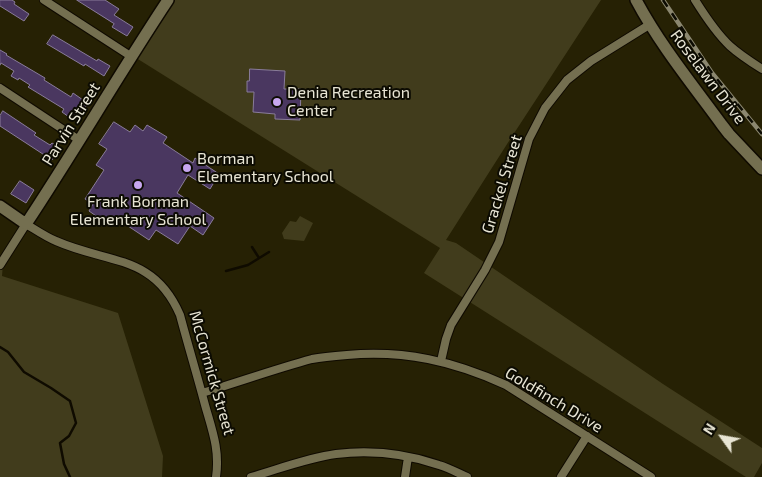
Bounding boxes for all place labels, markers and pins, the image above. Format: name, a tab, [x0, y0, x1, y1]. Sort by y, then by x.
place label: Denia Recreation Center	[287, 83, 410, 121]
marker: Denia Recreation Center	[271, 96, 283, 108]
place label: Borman Elementary School	[197, 149, 334, 187]
marker: Borman Elementary School	[181, 162, 193, 174]
marker: Frank Borman Elementary School	[132, 179, 144, 191]
place label: Frank Borman Elementary School	[70, 192, 206, 230]

